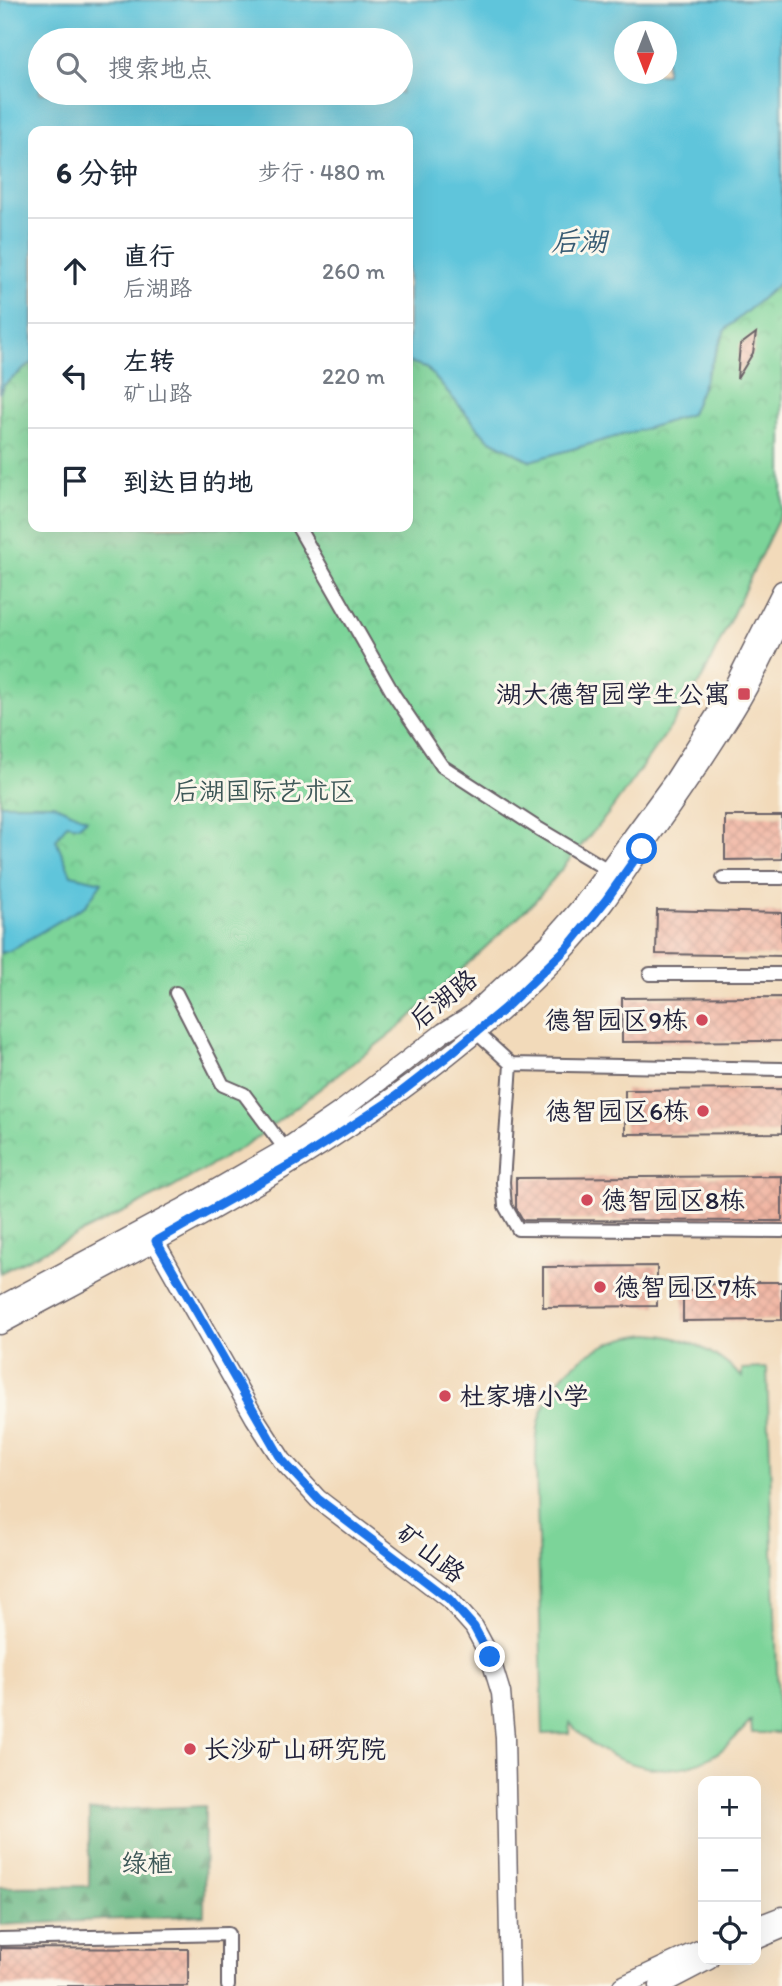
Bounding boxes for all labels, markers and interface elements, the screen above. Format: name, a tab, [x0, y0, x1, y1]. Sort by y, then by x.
north arrow	[614, 21, 677, 84]
search box	[28, 28, 413, 105]
icon: search	[52, 48, 90, 86]
text: 搜索地点	[108, 52, 212, 84]
text: 6 分钟	[56, 154, 139, 191]
text: 步行 · 480 m	[258, 158, 385, 186]
water label: 后湖	[551, 224, 610, 258]
text: 直行	[123, 240, 175, 272]
icon: ahead	[56, 252, 94, 290]
text: 260 m	[322, 257, 385, 285]
text: 后湖路	[123, 274, 192, 302]
text: 左转	[123, 345, 175, 377]
icon: left	[56, 357, 94, 395]
text: 220 m	[322, 362, 385, 390]
text: 矿山路	[123, 379, 192, 407]
icon: arrive	[56, 462, 94, 500]
text: 到达目的地	[123, 466, 253, 498]
place label: 湖大德智园学生公寓	[496, 678, 730, 710]
marker: 湖大德智园学生公寓	[736, 686, 752, 702]
park label: 后湖国际艺术区	[173, 775, 355, 807]
route start	[626, 833, 657, 864]
street label: 后湖路	[402, 962, 484, 1036]
place label: 德智园区9栋	[544, 1004, 688, 1036]
marker: 德智园区9栋	[694, 1012, 710, 1028]
place label: 徳智园区6栋	[545, 1095, 689, 1127]
marker: 徳智园区6栋	[695, 1103, 711, 1119]
place label: 徳智园区8栋	[601, 1184, 745, 1216]
marker: 徳智园区8栋	[579, 1192, 595, 1208]
place label: 徳智园区7栋	[614, 1271, 757, 1303]
marker: 徳智园区7栋	[592, 1279, 608, 1295]
place label: 杜家塘小学	[459, 1380, 589, 1412]
marker: 杜家塘小学	[437, 1388, 453, 1404]
street label: 矿山路	[390, 1516, 472, 1590]
route end	[474, 1641, 505, 1672]
place label: 长沙矿山研究院	[204, 1733, 386, 1765]
marker: 长沙矿山研究院	[182, 1741, 198, 1757]
map controls	[698, 1776, 761, 1965]
button: +	[698, 1776, 761, 1839]
button: −	[698, 1839, 761, 1902]
park label: 绿植	[121, 1847, 173, 1879]
button: locate	[698, 1902, 761, 1965]

